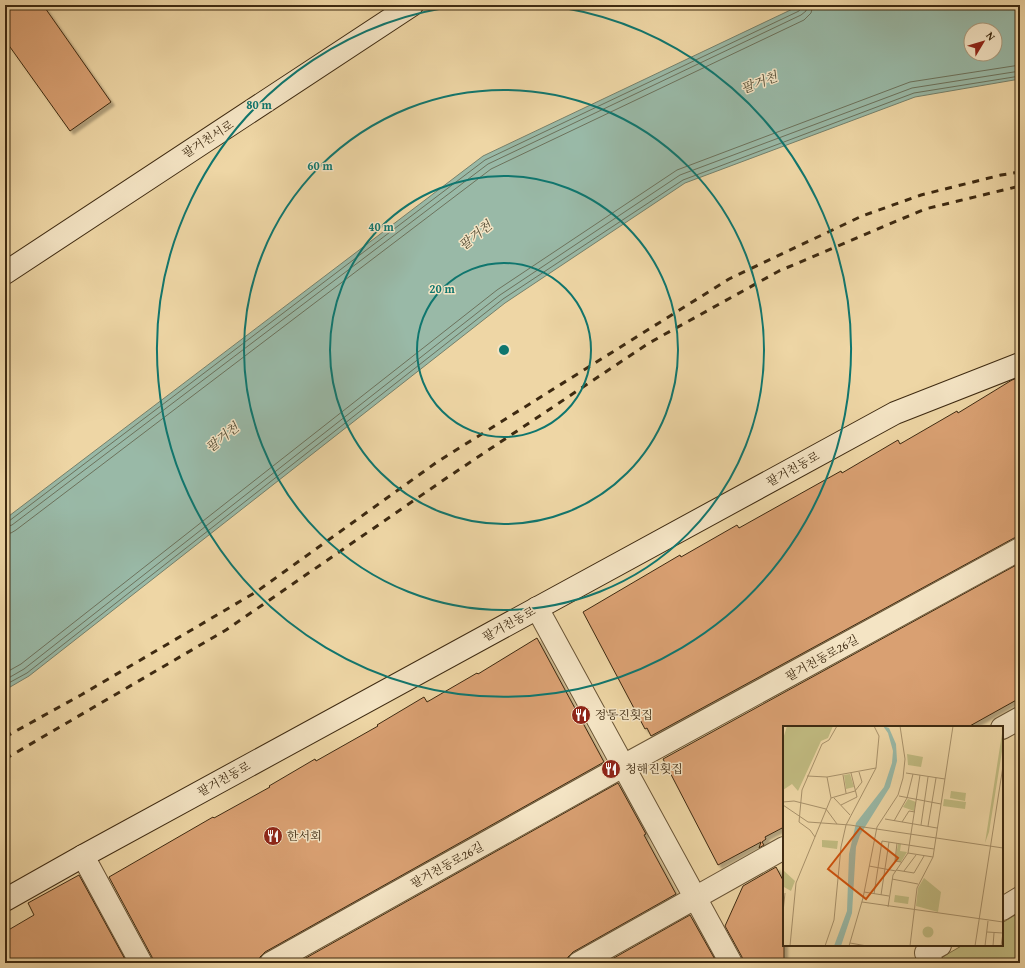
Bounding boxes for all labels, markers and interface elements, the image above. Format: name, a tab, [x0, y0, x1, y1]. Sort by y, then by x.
north arrow	[963, 22, 1003, 62]
text: N	[982, 28, 1000, 44]
water label: 팔거천	[738, 66, 782, 98]
text: 80 m	[246, 96, 272, 113]
street label: 팔거천서로	[179, 115, 237, 161]
text: 60 m	[307, 157, 333, 174]
water label: 팔거천	[455, 215, 497, 255]
text: 40 m	[368, 218, 394, 235]
text: 20 m	[429, 280, 455, 297]
centre of rings	[497, 343, 511, 357]
water label: 팔거천	[202, 417, 244, 457]
street label: 팔거천동로	[763, 447, 823, 490]
street label: 팔거천동로	[479, 602, 539, 645]
street label: 팔거천동로26길	[782, 630, 861, 685]
restaurant icon: 정동진횟집	[570, 704, 592, 726]
place label: 정동진횟집	[595, 706, 653, 723]
inset map	[783, 726, 1003, 946]
street label: 팔거천동로	[194, 757, 254, 800]
restaurant icon: 청해진횟집	[600, 758, 622, 780]
place label: 청해진횟집	[625, 760, 683, 777]
restaurant icon: 한서회	[262, 825, 284, 847]
place label: 한서회	[287, 827, 322, 844]
street label: 팔거천동로26길	[407, 837, 486, 892]

